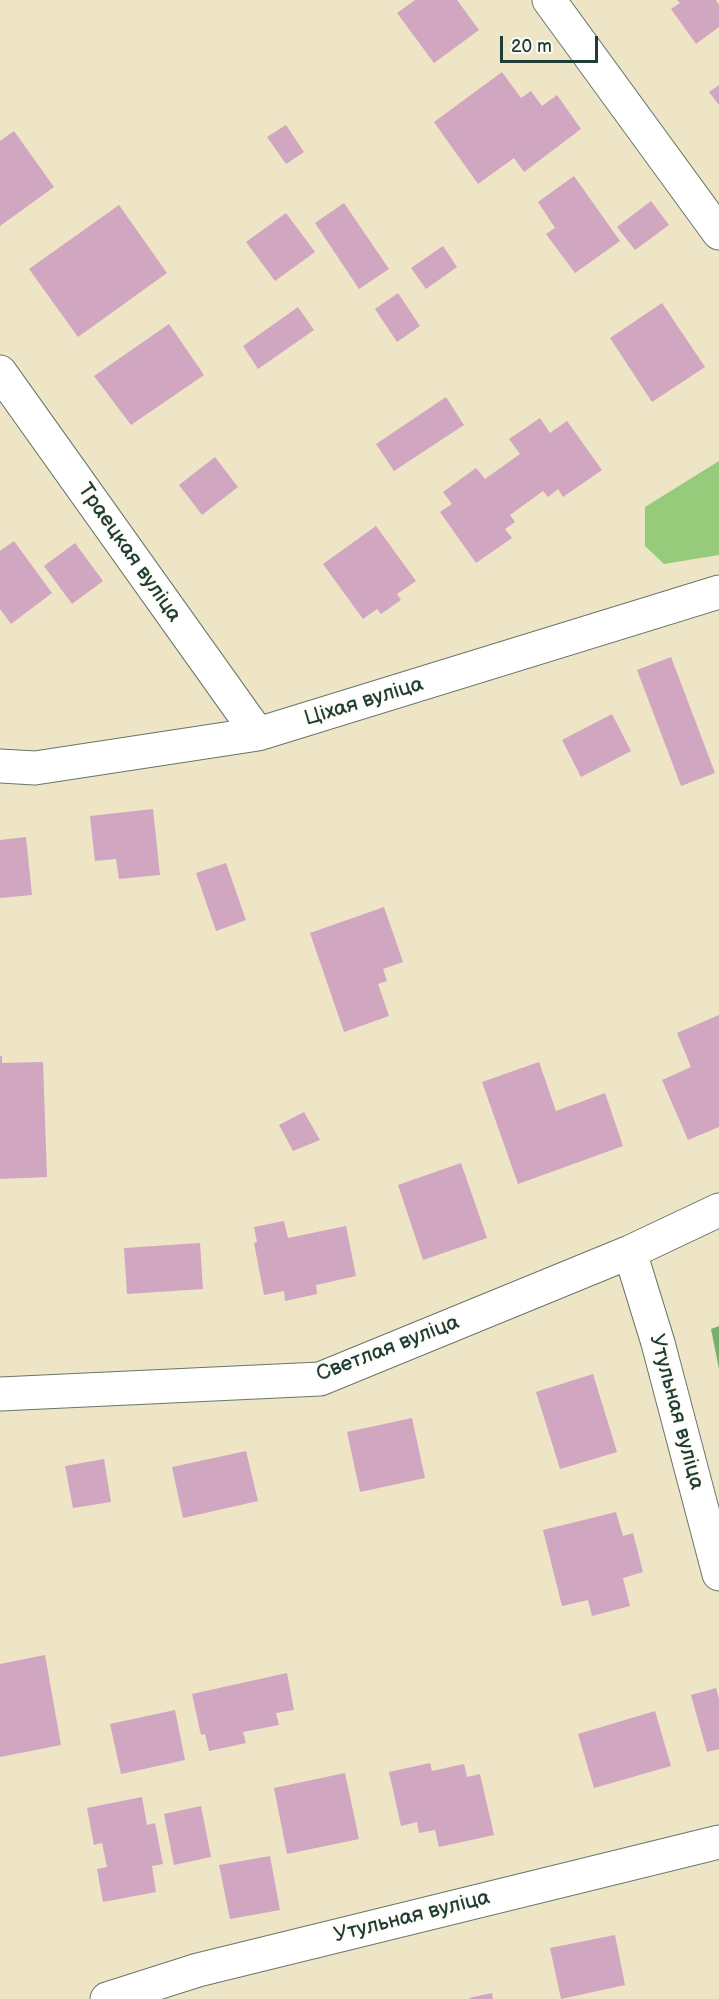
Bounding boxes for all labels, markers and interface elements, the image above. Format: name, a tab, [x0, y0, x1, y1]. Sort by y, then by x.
scale bar	[503, 24, 600, 62]
text: 20 m	[511, 36, 552, 57]
street label: Траецкая вуліца	[72, 479, 186, 627]
street label: Ціхая вуліца	[302, 672, 426, 732]
street label: Светлая вуліца	[313, 1310, 463, 1388]
street label: Утульная вуліца	[643, 1332, 709, 1492]
street label: Утульная вуліца	[332, 1885, 492, 1949]

